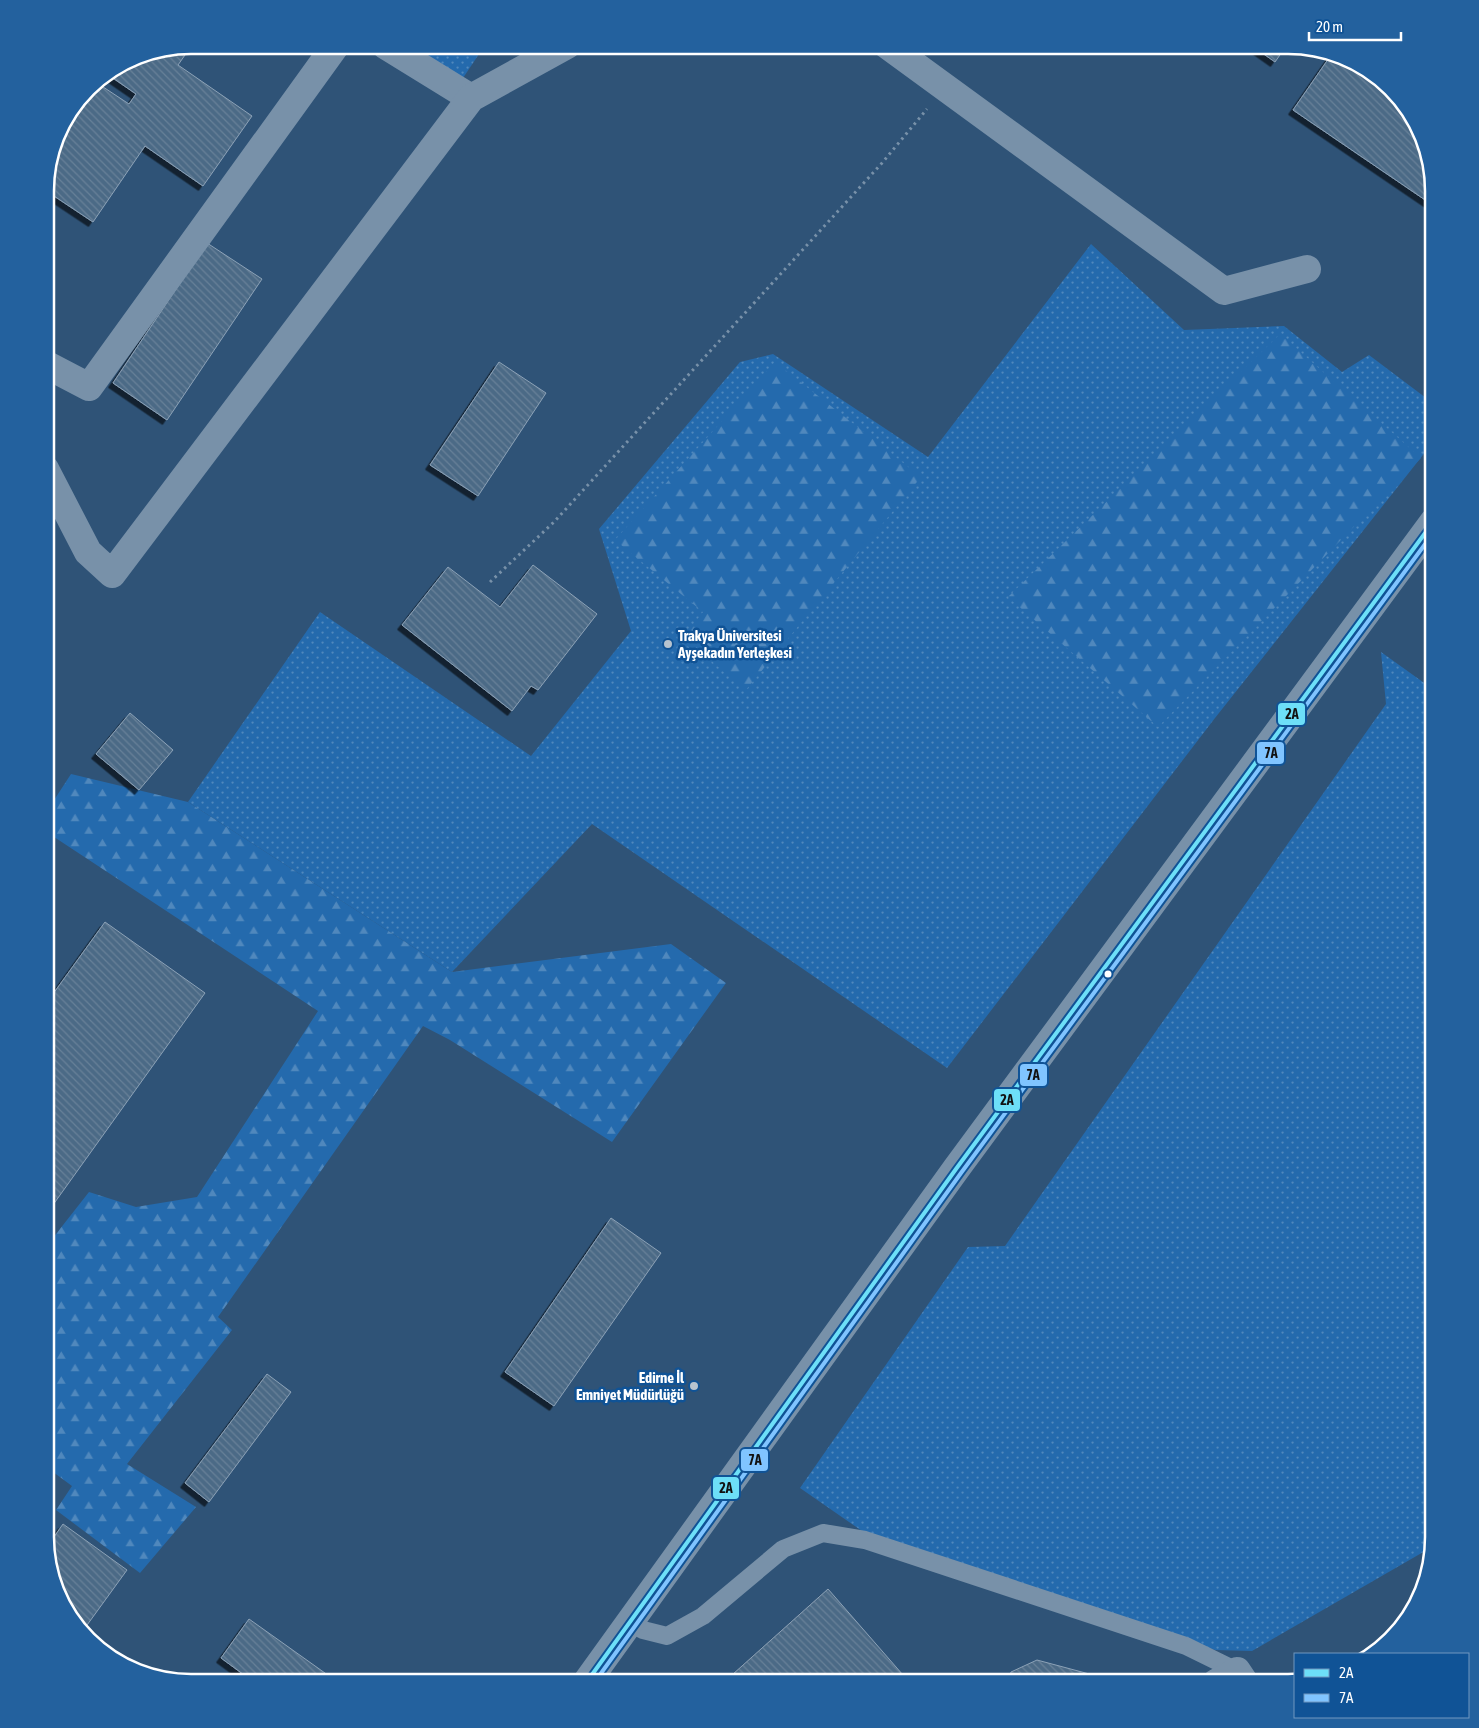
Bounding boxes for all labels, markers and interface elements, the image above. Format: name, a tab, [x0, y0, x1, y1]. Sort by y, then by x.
scale bar	[1309, 10, 1402, 42]
text: 20 m	[1316, 18, 1343, 35]
place label: Trakya Üniversitesi Ayşekadın Yerleşkesi	[677, 627, 792, 661]
marker: Trakya Üniversitesi Ayşekadın Yerleşkesi	[662, 638, 674, 650]
line badge: 2A	[1277, 702, 1306, 726]
text: 2A	[1285, 706, 1299, 722]
line badge: 7A	[1256, 741, 1285, 765]
text: 7A	[1264, 745, 1278, 761]
unlabelled marker	[1103, 969, 1113, 979]
line badge: 7A	[1019, 1063, 1048, 1087]
text: 7A	[1026, 1067, 1040, 1083]
line badge: 2A	[993, 1088, 1021, 1112]
text: 2A	[1000, 1092, 1014, 1108]
place label: Edirne İl Emniyet Müdürlüğü	[576, 1369, 685, 1403]
marker: Edirne İl Emniyet Müdürlüğü	[688, 1380, 700, 1392]
line badge: 7A	[740, 1448, 769, 1472]
text: 7A	[748, 1452, 762, 1468]
line badge: 2A	[712, 1476, 740, 1500]
text: 2A	[719, 1480, 733, 1496]
legend	[1294, 1653, 1469, 1718]
text: 2A	[1339, 1664, 1354, 1681]
text: 7A	[1339, 1689, 1354, 1706]

